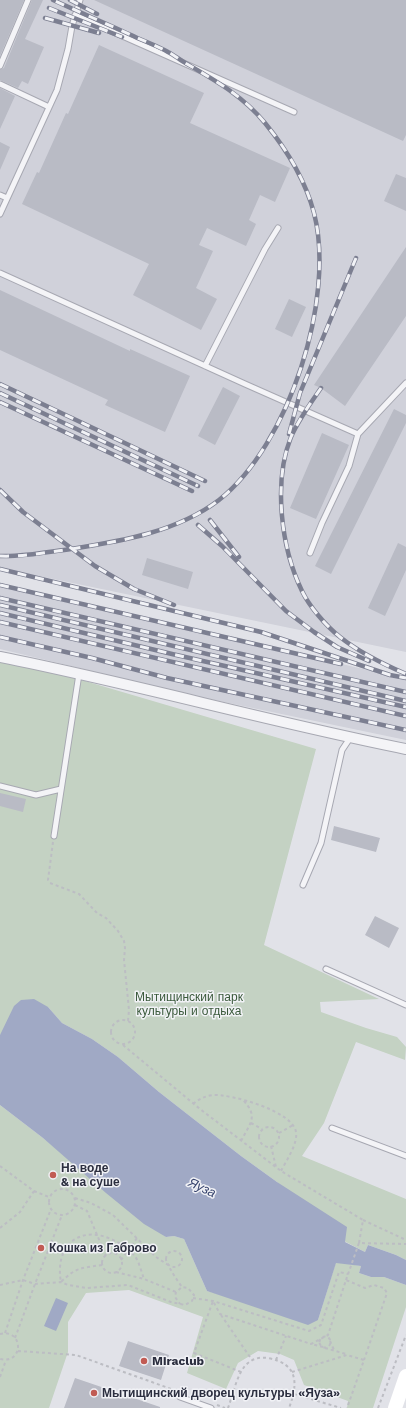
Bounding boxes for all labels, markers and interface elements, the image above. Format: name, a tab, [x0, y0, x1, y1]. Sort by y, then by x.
park label: Мытищинский парк культуры и отдыха	[135, 990, 243, 1018]
place label: На воде & на суше	[61, 1161, 120, 1189]
marker: На воде & на суше	[48, 1170, 58, 1180]
water label: Яуза	[186, 1175, 218, 1201]
place label: Кошка из Габрово	[49, 1241, 156, 1255]
marker: Кошка из Габрово	[36, 1243, 46, 1253]
place label: Miraclub	[152, 1354, 204, 1368]
marker: Miraclub	[139, 1356, 149, 1366]
place label: Мытищинский дворец культуры «Яуза»	[102, 1386, 340, 1400]
marker: Мытищинский дворец культуры «Яуза»	[89, 1388, 99, 1398]

